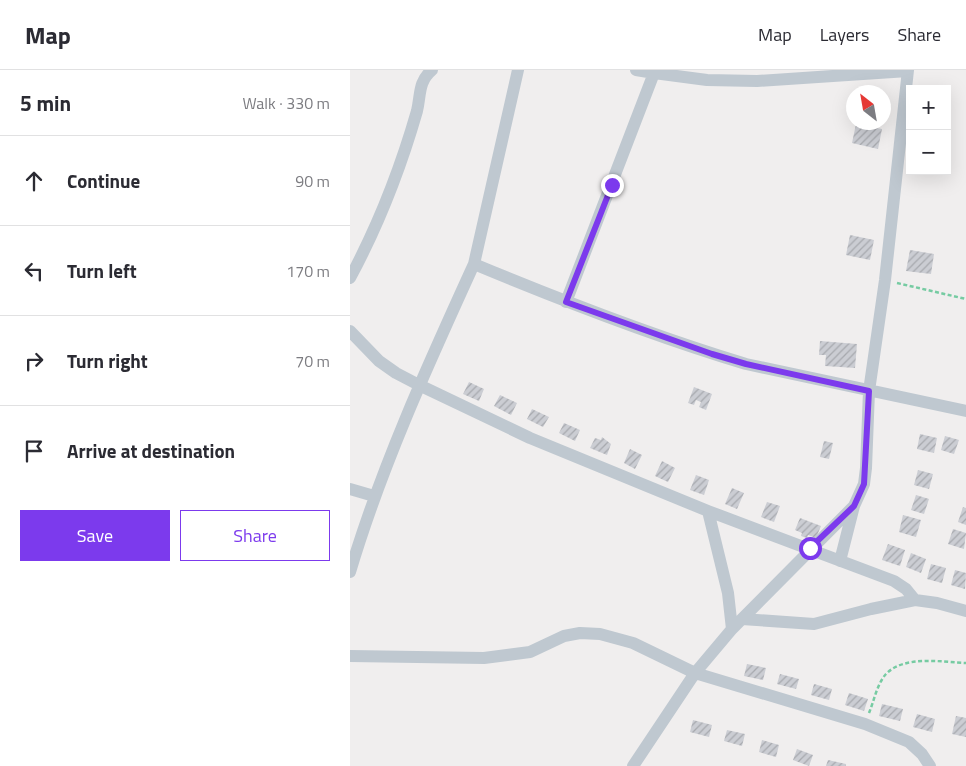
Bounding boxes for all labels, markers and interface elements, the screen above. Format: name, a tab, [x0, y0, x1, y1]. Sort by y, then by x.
text: Map	[25, 17, 71, 53]
text: Map	[758, 21, 792, 48]
text: Layers	[820, 21, 869, 48]
text: Share	[897, 21, 941, 48]
north arrow	[846, 85, 891, 130]
map controls	[906, 85, 951, 175]
button: +	[906, 85, 951, 130]
text: 5 min	[20, 87, 71, 119]
text: Walk · 330 m	[242, 91, 330, 115]
button: −	[906, 130, 951, 175]
text: Continue	[67, 166, 140, 195]
icon: ahead	[20, 167, 48, 195]
text: 90 m	[295, 169, 330, 193]
route end	[601, 174, 624, 197]
text: Turn left	[67, 256, 137, 285]
icon: left	[20, 257, 48, 285]
text: 170 m	[286, 259, 330, 283]
text: Turn right	[67, 346, 148, 375]
icon: right	[20, 347, 48, 375]
text: 70 m	[295, 349, 330, 373]
text: Arrive at destination	[67, 436, 235, 465]
icon: arrive	[20, 437, 48, 465]
button: Save	[20, 510, 170, 561]
button: Share	[180, 510, 330, 561]
route start	[799, 537, 822, 560]

